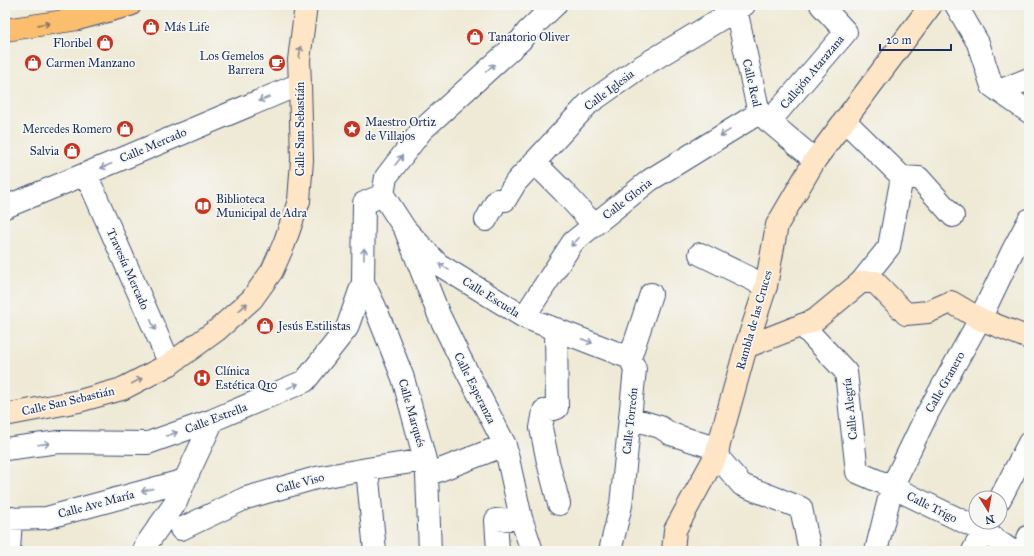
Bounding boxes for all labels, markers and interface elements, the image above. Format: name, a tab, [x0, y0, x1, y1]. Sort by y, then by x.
shop icon: Más Life	[141, 17, 161, 37]
one-way arrow	[37, 20, 50, 28]
place label: Más Life	[164, 20, 210, 34]
scale bar	[880, 26, 951, 52]
shop icon: Tanatorio Oliver	[465, 27, 485, 47]
place label: Tanatorio Oliver	[488, 30, 570, 44]
street label: Callejón Atarazana	[777, 32, 847, 112]
shop icon: Floribel	[95, 33, 115, 53]
text: 20 m	[886, 33, 912, 47]
place label: Floribel	[53, 36, 93, 50]
one-way arrow	[296, 46, 304, 59]
place label: Los Gemelos Barrera	[200, 49, 265, 77]
shop icon: Carmen Manzano	[23, 53, 43, 73]
cafe icon: Los Gemelos Barrera	[267, 53, 287, 73]
place label: Carmen Manzano	[46, 56, 135, 70]
street label: Calle Real	[740, 58, 764, 109]
one-way arrow	[485, 63, 495, 73]
street label: Calle Iglesia	[581, 66, 638, 114]
street label: Calle San Sebastián	[293, 81, 307, 176]
one-way arrow	[259, 95, 271, 103]
place label: Maestro Ortiz de Villajos	[365, 115, 436, 143]
shop icon: Mercedes Romero	[115, 119, 135, 139]
place icon: Maestro Ortiz de Villajos	[342, 119, 362, 139]
place label: Mercedes Romero	[22, 122, 112, 136]
street label: Calle Mercado	[117, 125, 189, 165]
one-way arrow	[720, 129, 731, 138]
shop icon: Salvia	[62, 141, 82, 161]
place label: Salvia	[30, 144, 60, 158]
one-way arrow	[395, 155, 403, 166]
one-way arrow	[100, 162, 112, 170]
street label: Calle Gloria	[600, 175, 655, 222]
place label: Biblioteca Municipal de Adra	[216, 192, 308, 220]
library icon: Biblioteca Municipal de Adra	[193, 196, 213, 216]
street label: Travesía Mercado	[104, 226, 152, 312]
one-way arrow	[570, 237, 580, 247]
one-way arrow	[360, 248, 368, 261]
one-way arrow	[438, 263, 449, 271]
street label: Rambla de las Cruces	[733, 269, 775, 371]
street label: Calle Escuela	[460, 274, 523, 321]
one-way arrow	[238, 302, 248, 311]
shop icon: Jesús Estilistas	[255, 316, 275, 336]
one-way arrow	[149, 319, 157, 331]
place label: Jesús Estilistas	[276, 319, 351, 334]
one-way arrow	[580, 338, 592, 345]
street label: Calle Granero	[922, 349, 968, 415]
street label: Calle Esperanza	[451, 350, 499, 427]
place label: Clínica Estética Q10	[215, 364, 278, 392]
hospital icon: Clínica Estética Q10	[192, 368, 212, 388]
one-way arrow	[131, 376, 143, 384]
street label: Calle Alegría	[840, 376, 861, 441]
street label: Calle Marqués	[395, 377, 428, 449]
one-way arrow	[286, 382, 298, 390]
street label: Calle San Sebastián	[20, 383, 116, 418]
street label: Calle Torreón	[620, 386, 641, 455]
street label: Calle Estrella	[183, 399, 250, 436]
one-way arrow	[166, 430, 178, 438]
one-way arrow	[37, 440, 50, 448]
street label: Calle Viso	[274, 470, 326, 496]
street label: Calle Ave María	[56, 487, 137, 521]
one-way arrow	[141, 487, 154, 494]
street label: Calle Trigo	[904, 489, 960, 526]
north arrow	[968, 490, 1008, 530]
text: N	[983, 512, 996, 527]

